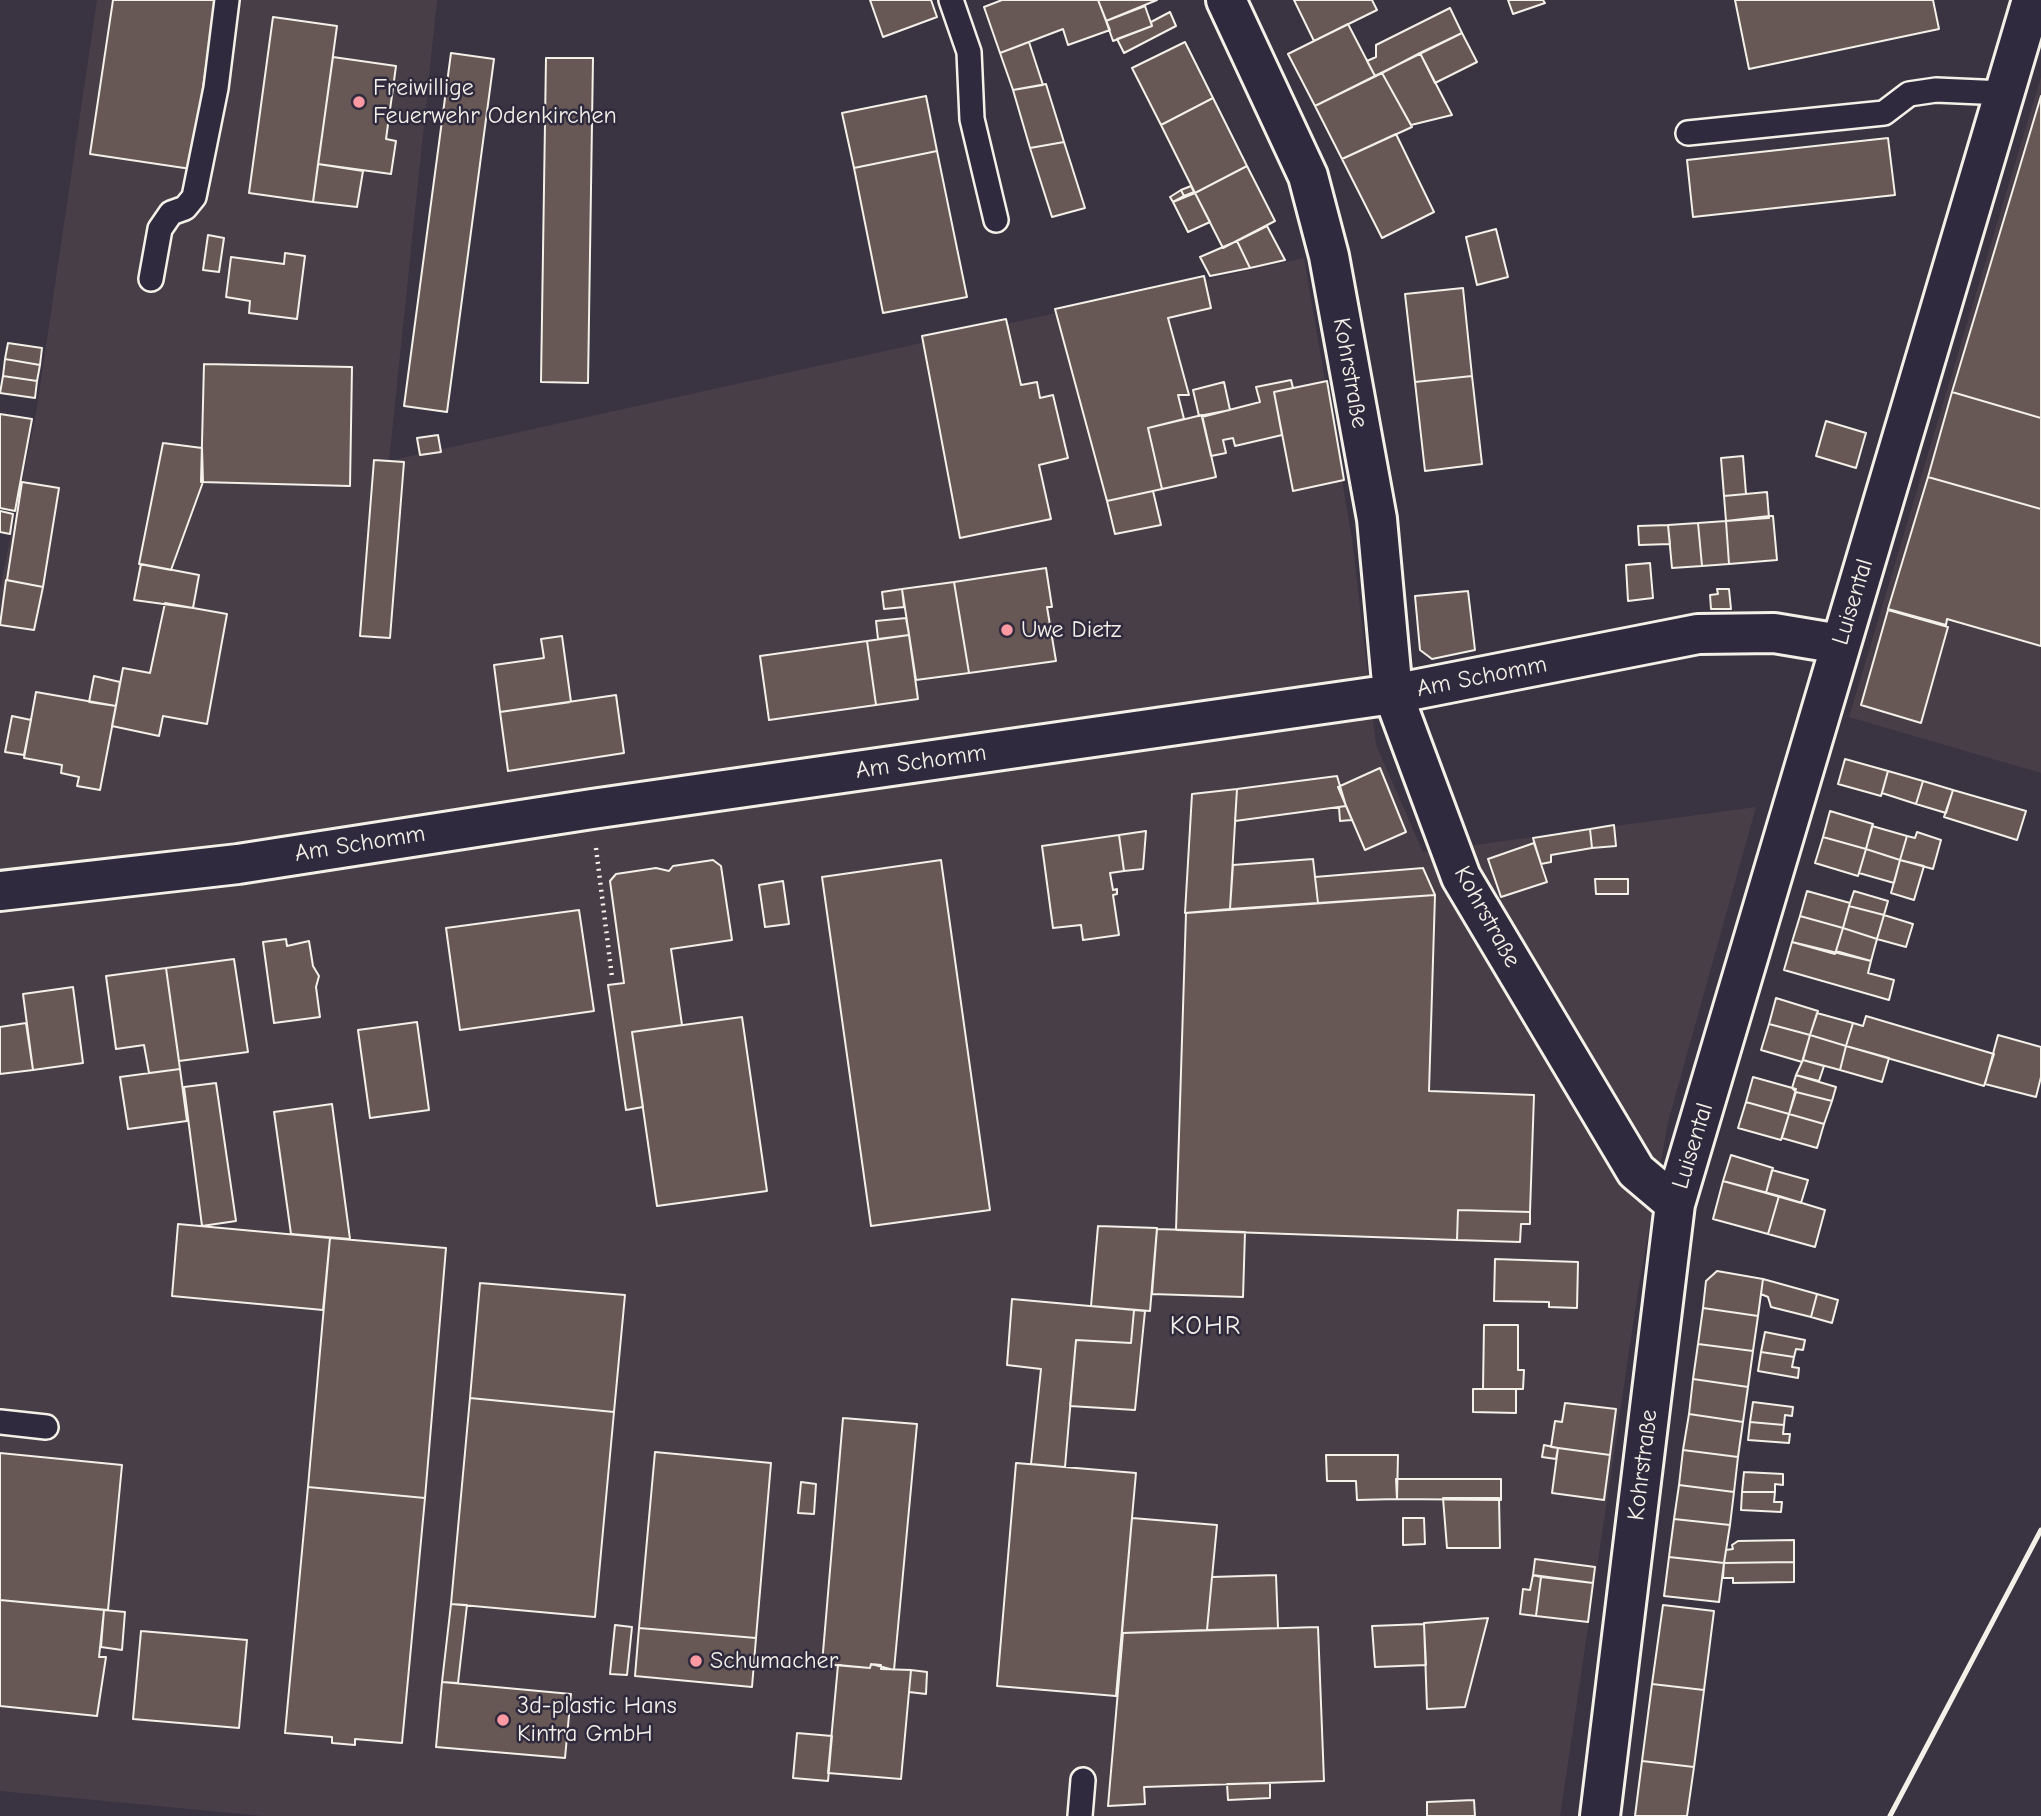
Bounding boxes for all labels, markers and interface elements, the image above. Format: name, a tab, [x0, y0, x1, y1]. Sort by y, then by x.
place label: Freiwillige Feuerwehr Odenkirchen	[373, 74, 617, 130]
marker: Freiwillige Feuerwehr Odenkirchen	[351, 94, 367, 110]
street label: Kohrstraße	[1326, 316, 1374, 430]
street label: Luisental	[1826, 556, 1880, 648]
place label: Uwe Dietz	[1021, 616, 1121, 644]
marker: Uwe Dietz	[999, 622, 1015, 638]
street label: Am Schomm	[1415, 650, 1549, 704]
street label: Am Schomm	[854, 739, 988, 785]
street label: Am Schomm	[293, 819, 427, 869]
street label: Kohrstraße	[1447, 861, 1527, 973]
street label: Luisental	[1666, 1100, 1720, 1192]
district label: KOHR	[1170, 1311, 1242, 1343]
street label: Kohrstraße	[1622, 1408, 1664, 1522]
place label: Schumacher	[710, 1647, 838, 1675]
marker: Schumacher	[688, 1653, 704, 1669]
place label: 3d-plastic Hans Kintra GmbH	[517, 1692, 677, 1748]
marker: 3d-plastic Hans Kintra GmbH	[495, 1712, 511, 1728]

